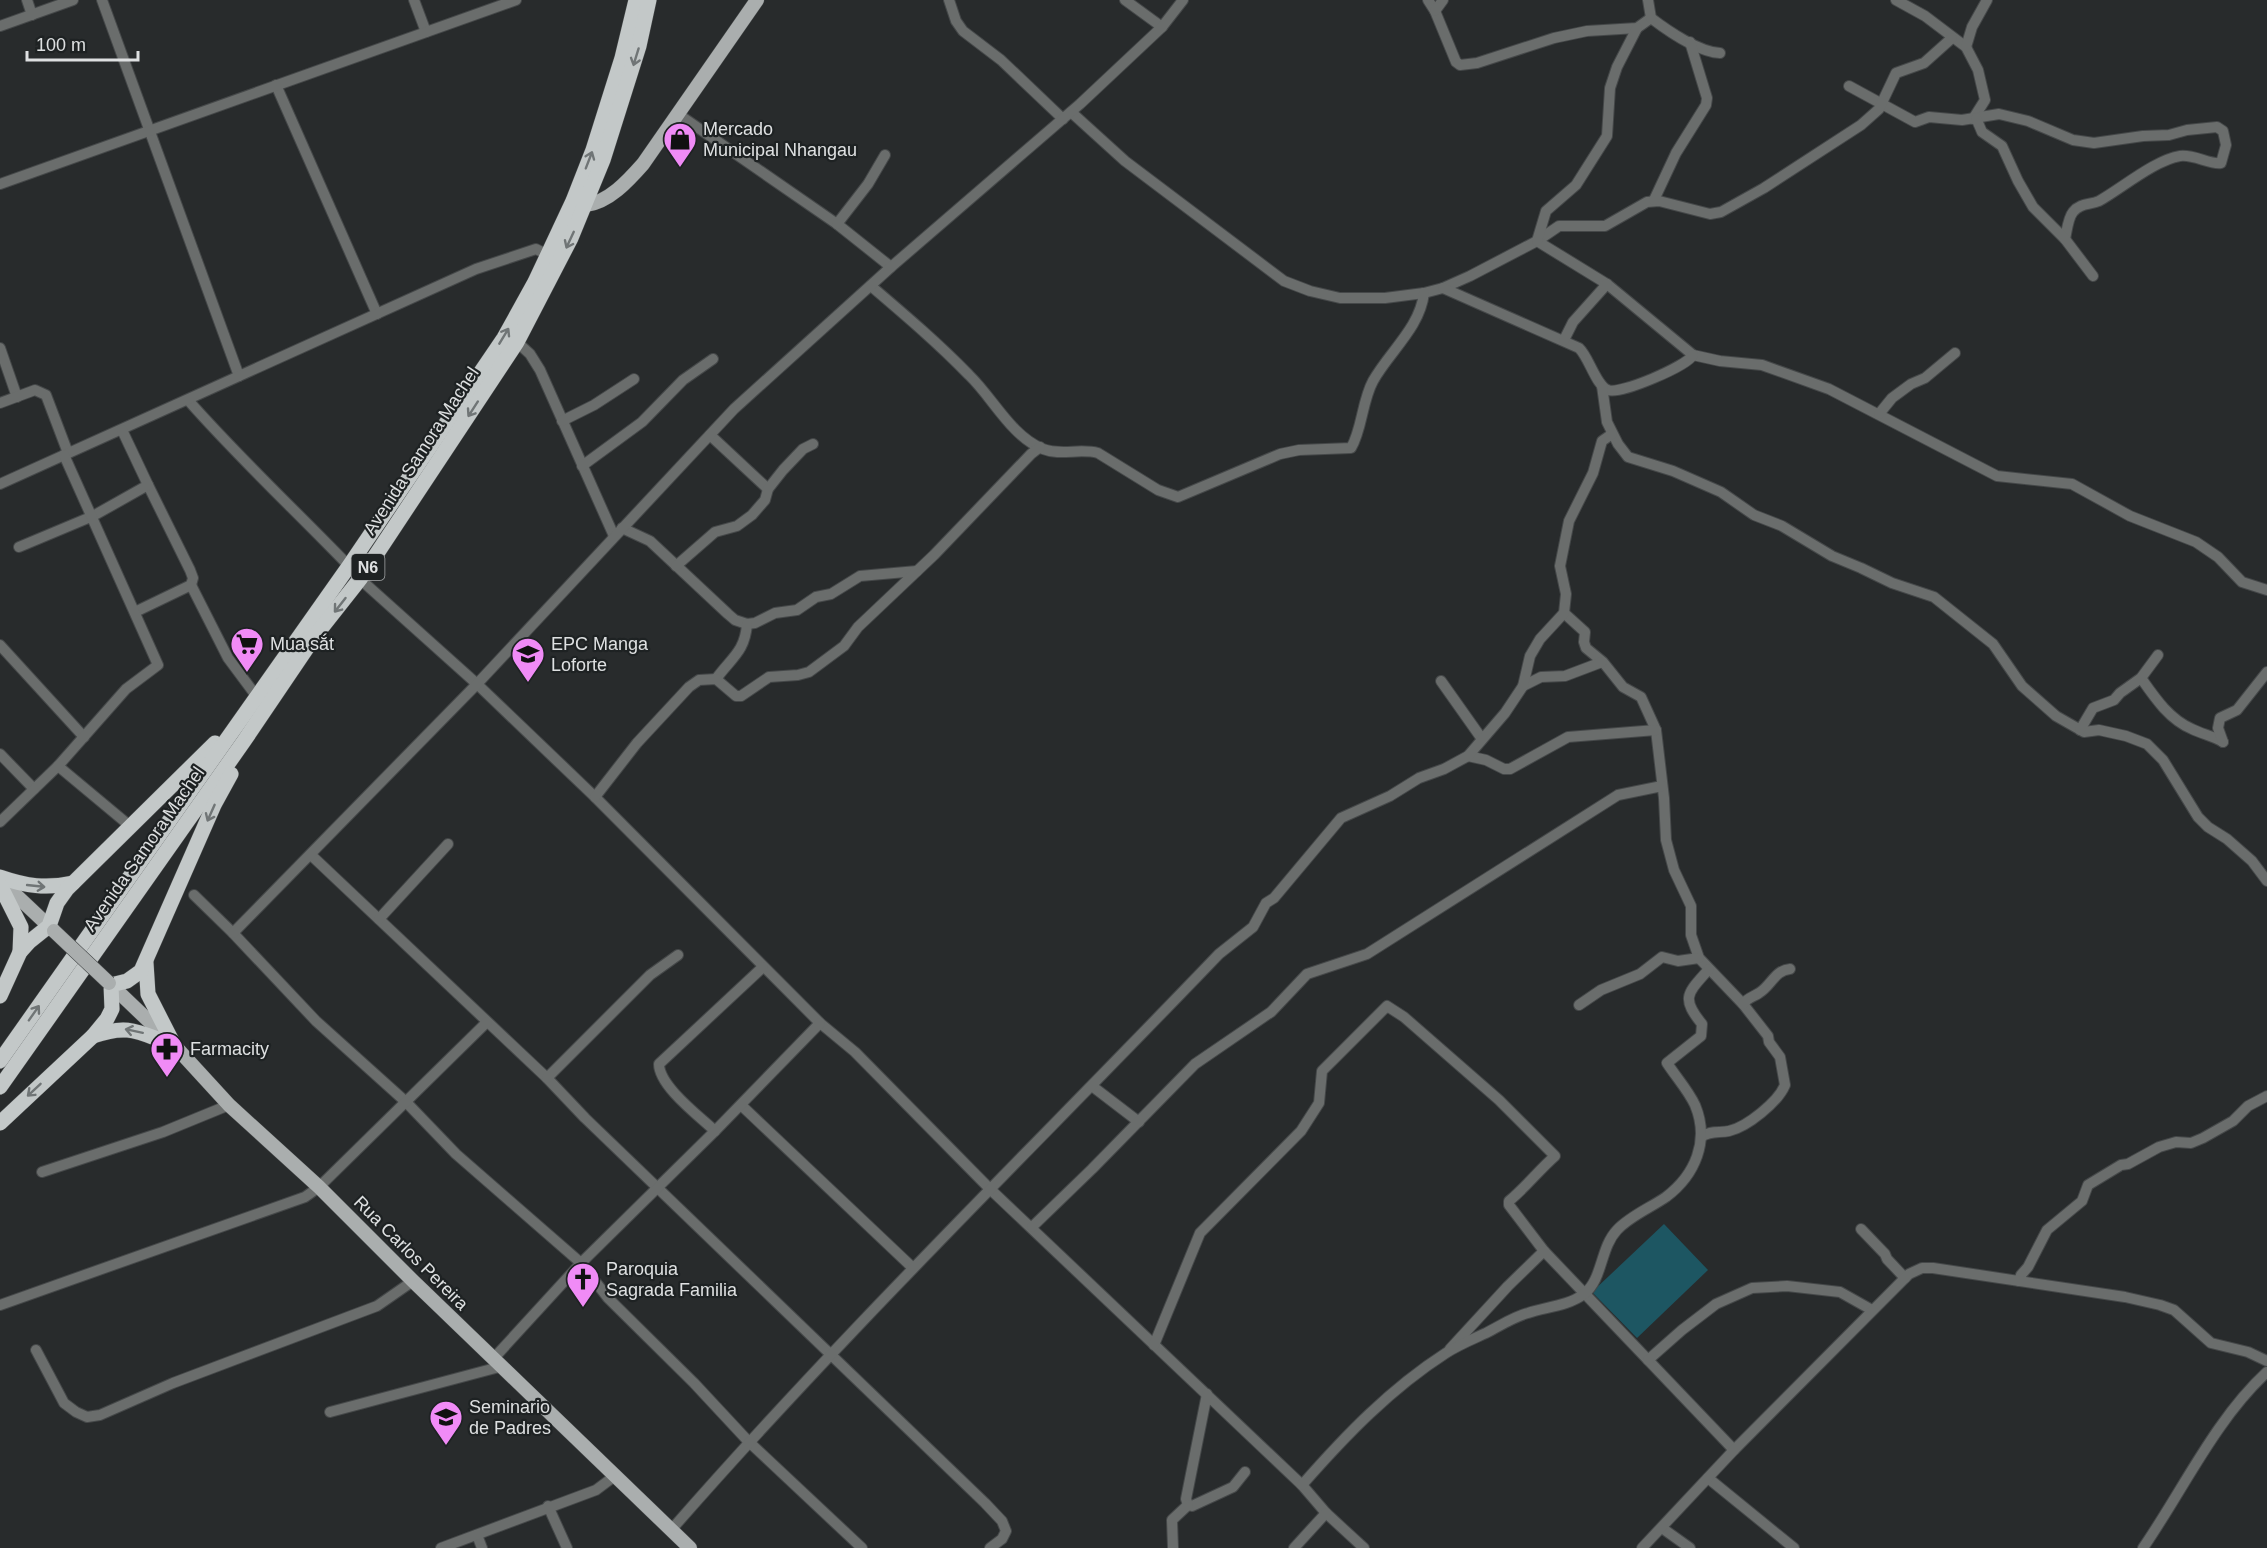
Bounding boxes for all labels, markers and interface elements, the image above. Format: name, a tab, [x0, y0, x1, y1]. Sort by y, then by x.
scale bar	[27, 24, 138, 62]
text: 100 m	[36, 35, 86, 55]
one-way arrow	[630, 47, 641, 66]
place label: Mercado Municipal Nhangau	[703, 119, 857, 160]
shop icon: Mercado Municipal Nhangau	[662, 121, 698, 168]
one-way arrow	[584, 151, 595, 170]
one-way arrow	[563, 231, 575, 249]
one-way arrow	[499, 328, 511, 345]
street label: Avenida Samora Machel	[359, 363, 483, 539]
one-way arrow	[467, 400, 479, 417]
road number: N6	[352, 554, 385, 580]
one-way arrow	[333, 597, 346, 613]
supermarket icon: Mua sắt	[229, 626, 265, 673]
place label: Mua sắt	[270, 633, 334, 654]
place label: EPC Manga Loforte	[551, 634, 649, 675]
school or university icon: EPC Manga Loforte	[510, 636, 546, 683]
street label: Avenida Samora Machel	[80, 763, 208, 935]
one-way arrow	[204, 804, 216, 822]
one-way arrow	[26, 881, 46, 892]
one-way arrow	[28, 1006, 40, 1022]
one-way arrow	[125, 1025, 144, 1036]
pharmacy icon: Farmacity	[149, 1031, 185, 1078]
place label: Farmacity	[190, 1039, 269, 1059]
one-way arrow	[27, 1083, 42, 1097]
street label: Rua Carlos Pereira	[350, 1192, 473, 1315]
place label: Paroquia Sagrada Familia	[606, 1259, 738, 1300]
church icon: Paroquia Sagrada Familia	[565, 1261, 601, 1308]
place label: Seminario de Padres	[469, 1397, 551, 1438]
school or university icon: Seminario de Padres	[428, 1399, 464, 1446]

